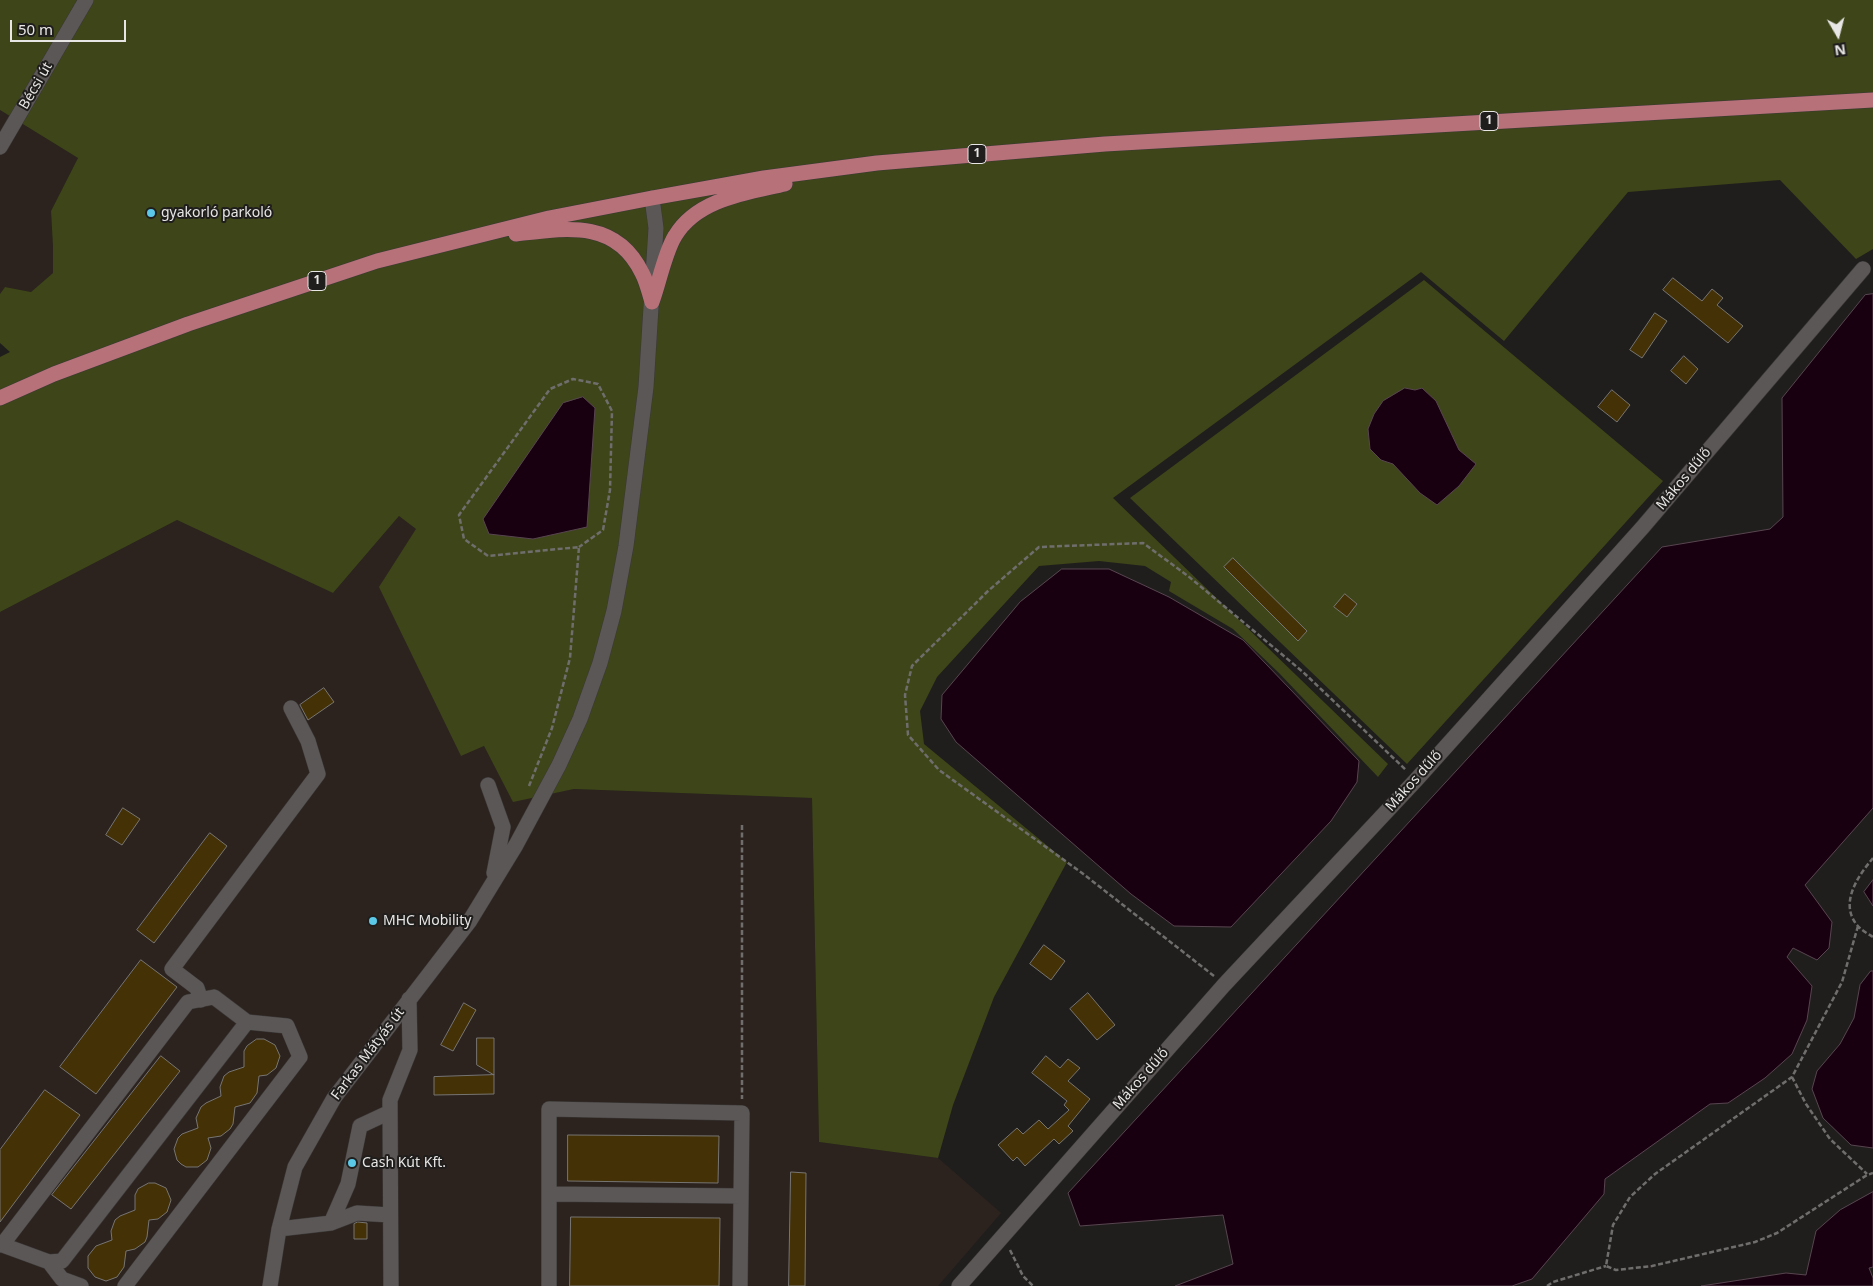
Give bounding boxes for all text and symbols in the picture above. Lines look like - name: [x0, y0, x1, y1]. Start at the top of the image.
- scale bar: [12, 10, 129, 42]
- north arrow: [1813, 10, 1863, 60]
- text: 50 m: [18, 19, 53, 39]
- text: N: [1833, 40, 1847, 61]
- street label: Bécsi út: [16, 60, 56, 112]
- road number: 1: [1480, 112, 1498, 130]
- road number: 1: [968, 144, 986, 164]
- place label: gyakorló parkoló: [161, 205, 272, 221]
- marker: gyakorló parkoló: [145, 207, 157, 219]
- road number: 1: [308, 272, 326, 290]
- street label: Mákos dűlő: [1653, 444, 1715, 514]
- street label: Mákos dűlő: [1382, 747, 1446, 815]
- place label: MHC Mobility: [383, 913, 471, 929]
- marker: MHC Mobility: [367, 915, 379, 927]
- street label: Farkas Mátyás út: [328, 1005, 408, 1103]
- street label: Mákos dűlő: [1110, 1045, 1172, 1113]
- place label: Cash Kút Kft.: [362, 1155, 446, 1171]
- marker: Cash Kút Kft.: [346, 1157, 358, 1169]

